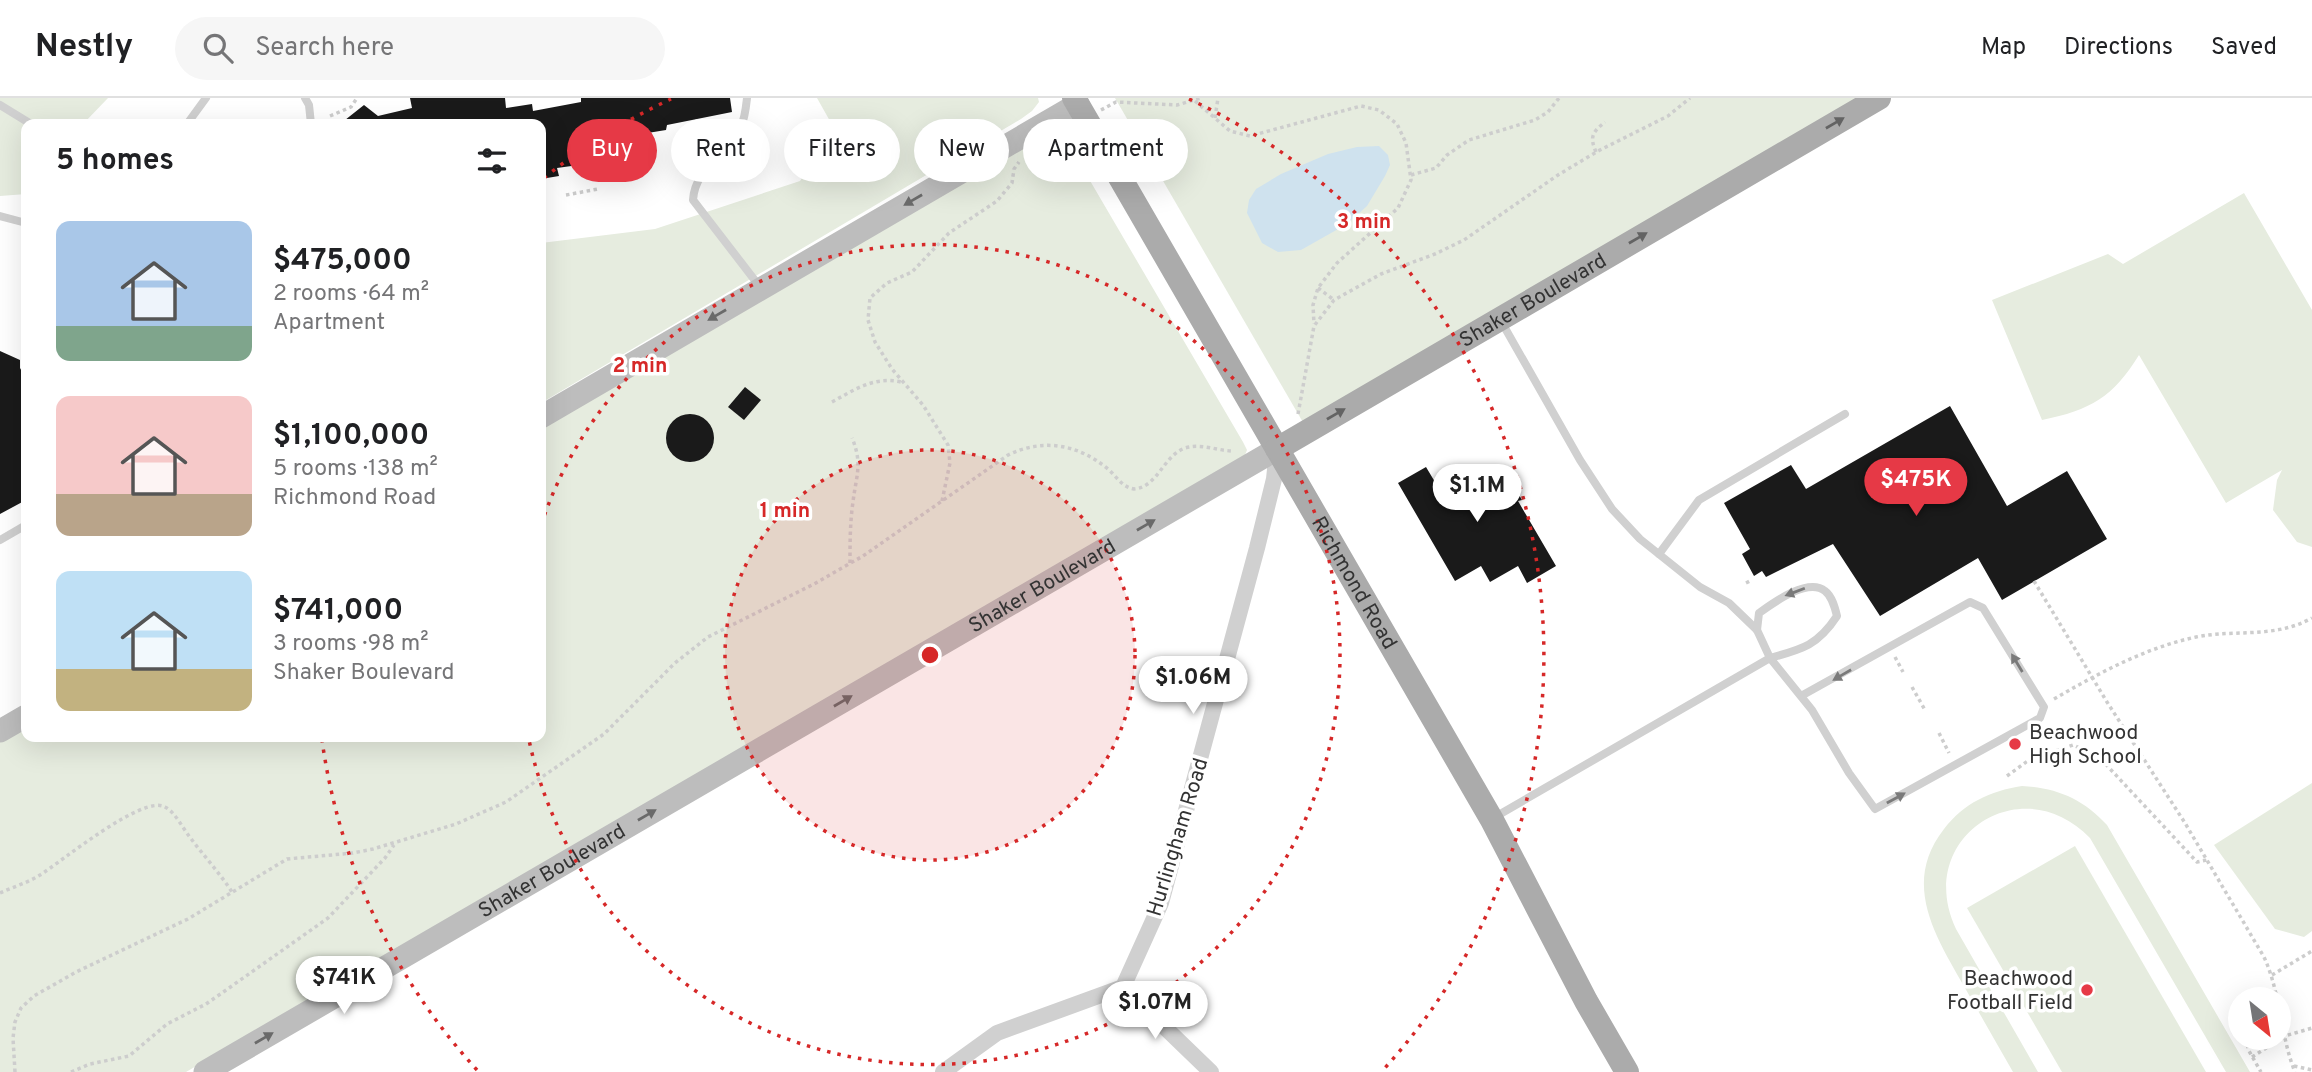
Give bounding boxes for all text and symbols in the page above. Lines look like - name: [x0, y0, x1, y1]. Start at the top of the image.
- search box: [175, 17, 665, 80]
- text: Nestly: [35, 27, 133, 69]
- icon: search: [199, 29, 237, 67]
- text: Search here: [255, 32, 394, 65]
- text: Map: [1981, 33, 2026, 63]
- text: Directions: [2064, 33, 2173, 63]
- text: Saved: [2211, 33, 2277, 63]
- one-way arrow: [1825, 117, 1844, 130]
- chip: Buy: [567, 119, 657, 182]
- chip: Rent: [671, 119, 770, 182]
- chip: Filters: [784, 119, 900, 182]
- chip: New: [914, 119, 1009, 182]
- chip: Apartment: [1023, 119, 1188, 182]
- icon: filters: [473, 142, 511, 180]
- text: 5 homes: [56, 143, 174, 180]
- one-way arrow: [904, 194, 923, 207]
- text: 3 min: [1337, 209, 1391, 236]
- one-way arrow: [1629, 232, 1648, 244]
- text: $475,000: [273, 243, 412, 280]
- street label: Shaker Boulevard: [1455, 248, 1612, 355]
- icon: home: [112, 249, 196, 333]
- text: 2 rooms · 64 m²: [273, 280, 429, 309]
- text: Apartment: [273, 309, 385, 338]
- one-way arrow: [707, 309, 726, 321]
- text: 2 min: [613, 353, 667, 380]
- one-way arrow: [1326, 409, 1346, 421]
- text: $1,100,000: [273, 418, 429, 455]
- icon: home: [112, 424, 196, 508]
- text: 5 rooms · 138 m²: [273, 455, 438, 484]
- pin: $475K: [1867, 458, 1965, 518]
- pin: $1.1M: [1428, 464, 1526, 524]
- text: $475K: [1880, 466, 1952, 495]
- text: $1.1M: [1449, 472, 1505, 501]
- text: Richmond Road: [273, 484, 436, 513]
- text: 1 min: [760, 498, 810, 525]
- street label: Richmond Road: [1304, 512, 1402, 655]
- one-way arrow: [1136, 519, 1155, 531]
- street label: Shaker Boulevard: [964, 534, 1121, 640]
- one-way arrow: [1785, 587, 1806, 598]
- text: $741,000: [273, 593, 403, 630]
- icon: home: [112, 599, 196, 683]
- text: 3 rooms · 98 m²: [273, 630, 429, 659]
- centre of rings: [918, 643, 942, 667]
- one-way arrow: [2011, 654, 2023, 673]
- pin: $1.06M: [1136, 656, 1250, 716]
- text: Shaker Boulevard: [273, 659, 454, 688]
- text: $1.06M: [1155, 664, 1231, 693]
- one-way arrow: [1832, 669, 1851, 681]
- one-way arrow: [834, 694, 853, 707]
- place label: Beachwood High School: [2029, 720, 2142, 771]
- marker: Beachwood High School: [2007, 736, 2023, 752]
- street label: Hurlingham Road: [1142, 755, 1215, 920]
- one-way arrow: [1886, 792, 1906, 804]
- one-way arrow: [637, 809, 656, 821]
- street label: Shaker Boulevard: [474, 818, 631, 925]
- pin: $741K: [295, 956, 393, 1016]
- text: $741K: [312, 964, 376, 993]
- place label: Beachwood Football Field: [1947, 966, 2073, 1017]
- pin: $1.07M: [1098, 982, 1212, 1041]
- marker: Beachwood Football Field: [2079, 982, 2095, 998]
- north arrow: [2228, 987, 2291, 1050]
- map controls: [2228, 987, 2291, 1050]
- text: $1.07M: [1118, 989, 1192, 1018]
- one-way arrow: [255, 1031, 274, 1044]

